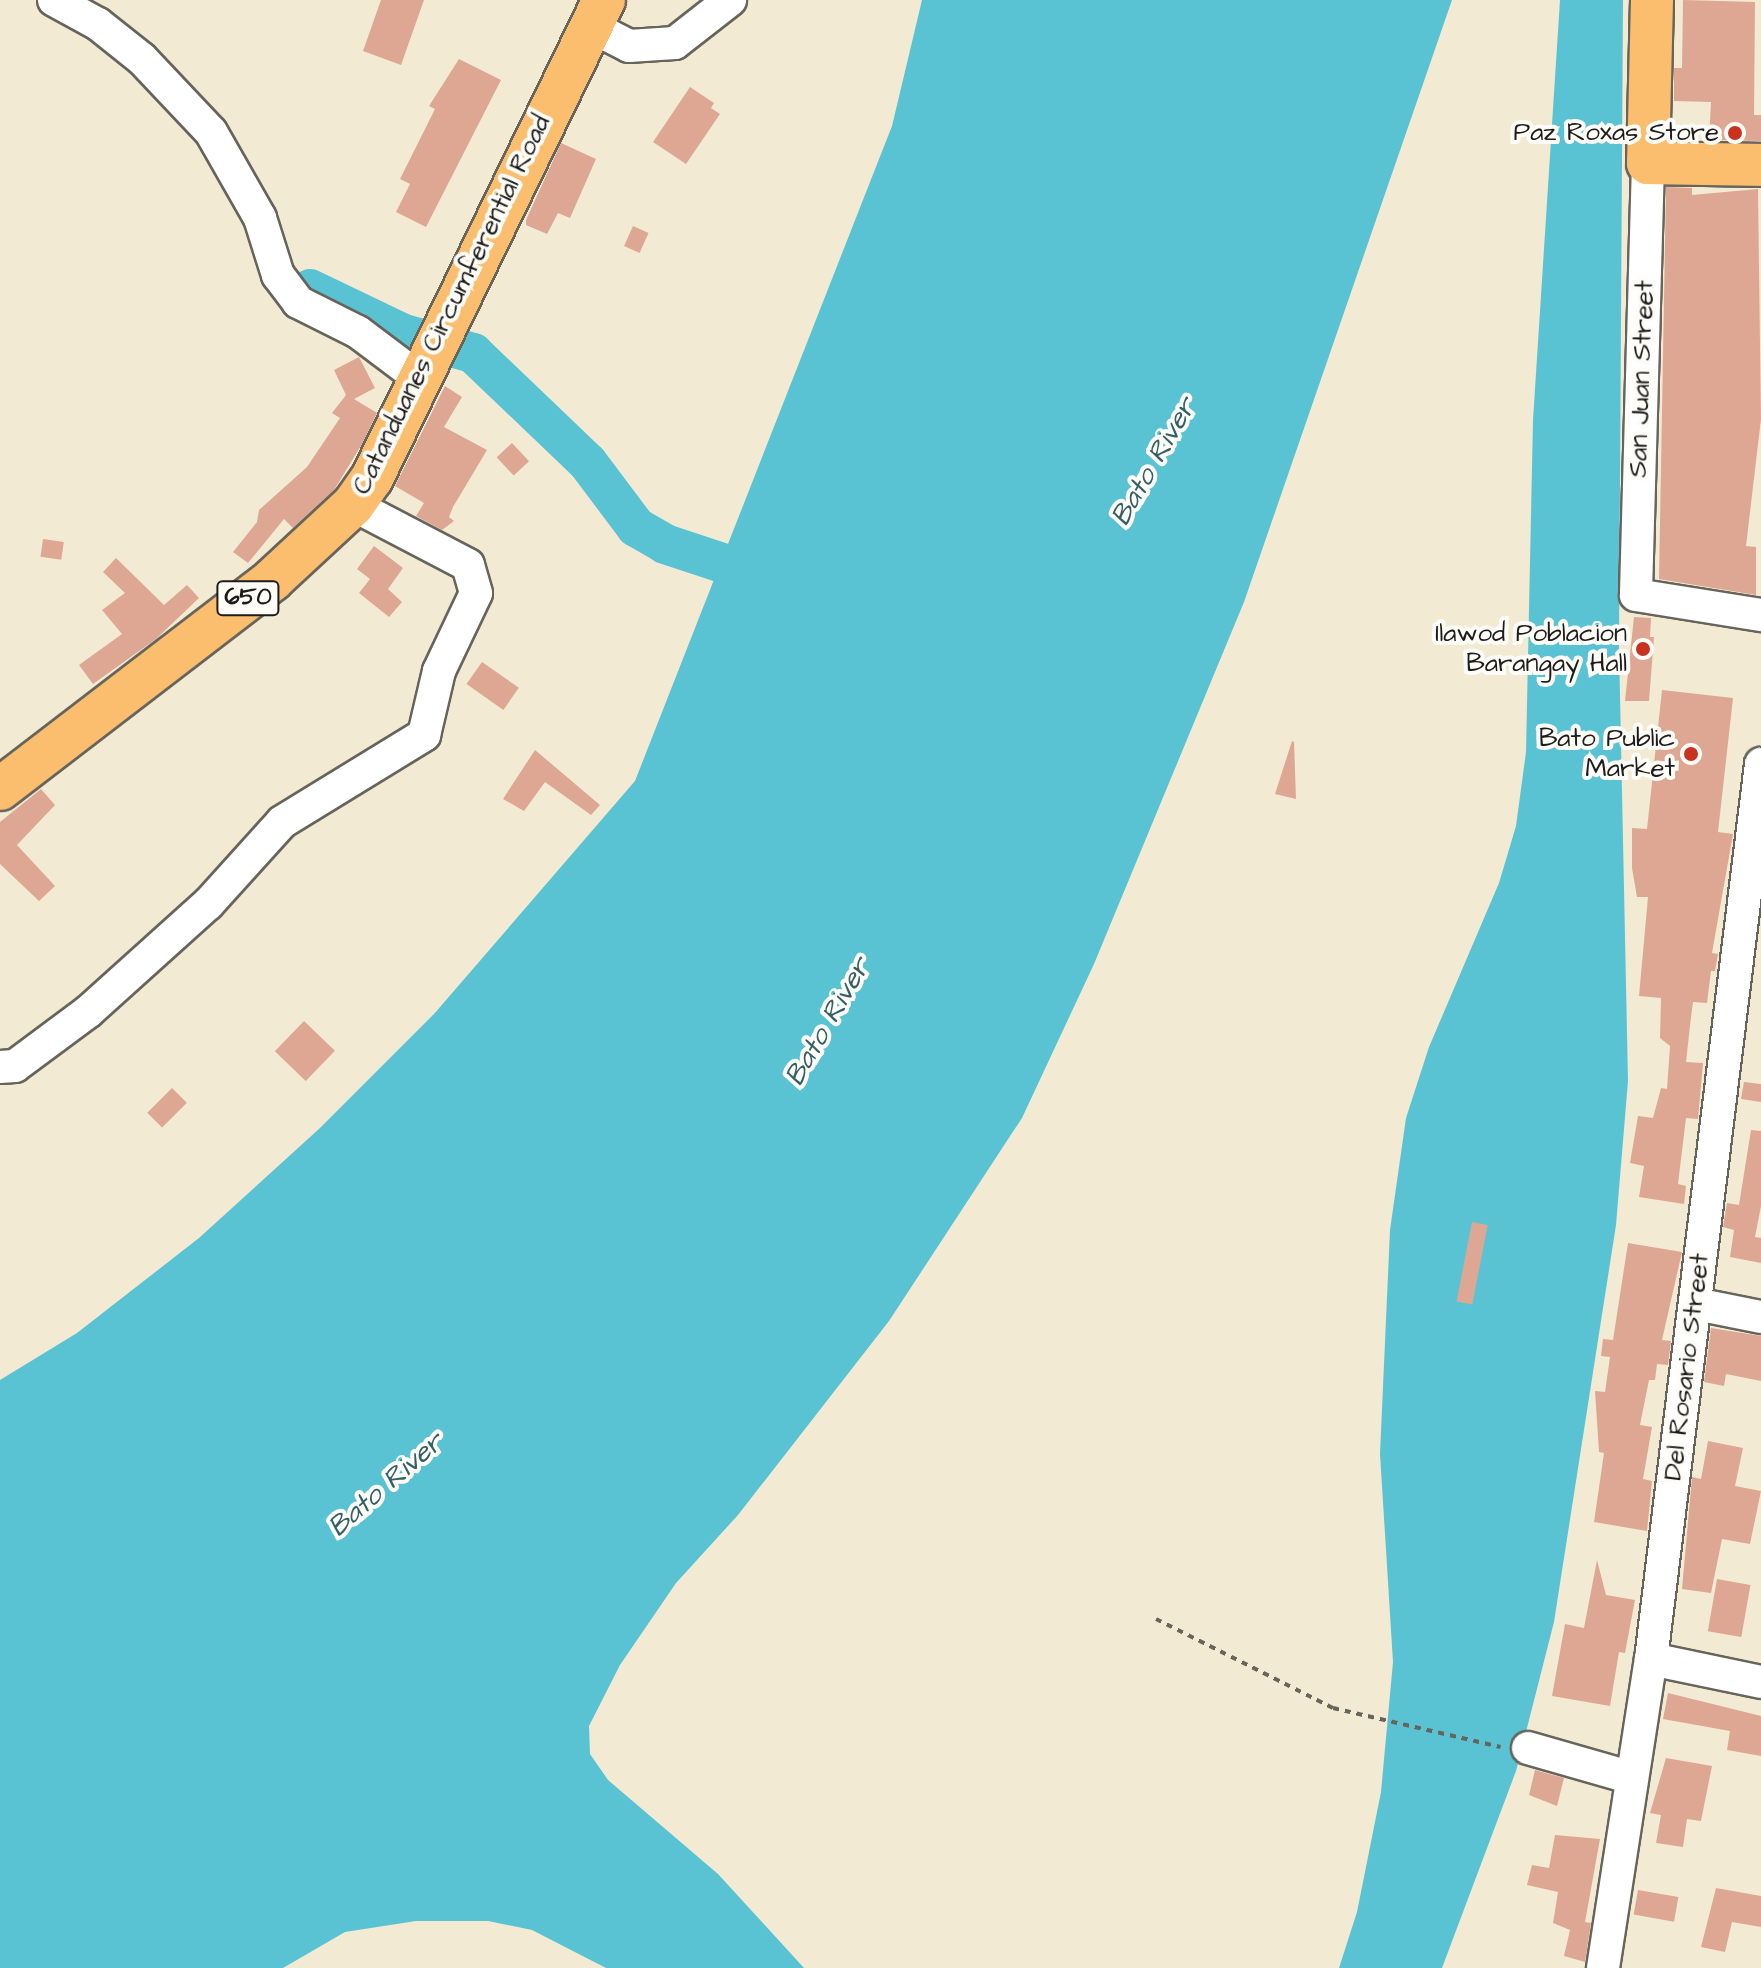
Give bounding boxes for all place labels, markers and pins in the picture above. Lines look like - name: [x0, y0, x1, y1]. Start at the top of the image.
- place label: Paz Roxas Store: [1514, 117, 1719, 149]
- marker: Paz Roxas Store: [1726, 124, 1744, 142]
- place label: Ilawod Poblacion Barangay Hall: [1435, 618, 1627, 680]
- marker: Ilawod Poblacion Barangay Hall: [1634, 640, 1652, 658]
- place label: Bato Public Market: [1539, 723, 1675, 784]
- marker: Bato Public Market: [1682, 745, 1700, 763]

